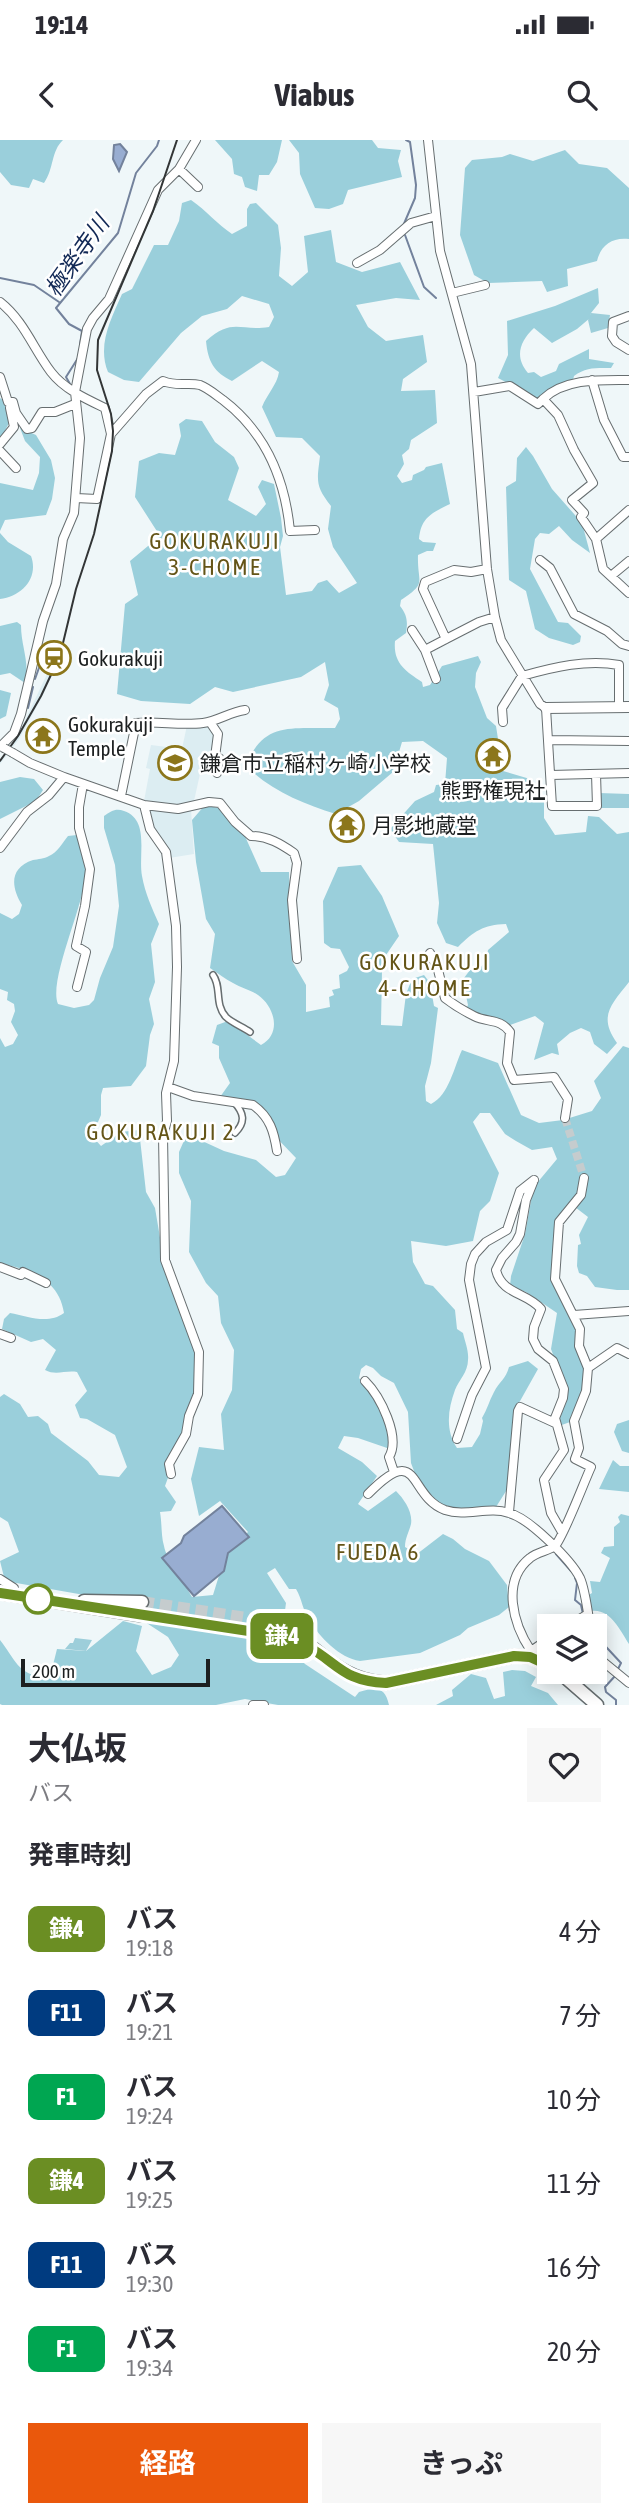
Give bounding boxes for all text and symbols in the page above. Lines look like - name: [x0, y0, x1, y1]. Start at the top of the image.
- text: 19:14: [35, 10, 89, 40]
- icon: back: [28, 76, 66, 114]
- text: Viabus: [275, 76, 354, 113]
- icon: search: [563, 76, 601, 114]
- water label: 極楽寺川: [40, 208, 116, 301]
- district label: GOKURAKUJI 3-CHOME: [149, 528, 281, 580]
- station icon: Gokurakuji: [35, 639, 73, 677]
- place label: Gokurakuji: [78, 646, 163, 670]
- place label: Gokurakuji Temple: [68, 712, 153, 760]
- temple icon: Gokurakuji Temple: [24, 717, 62, 755]
- temple icon: 熊野権現社: [474, 737, 512, 775]
- school or university icon: 鎌倉市立稲村ヶ崎小学校: [156, 744, 194, 782]
- place label: 鎌倉市立稲村ヶ崎小学校: [200, 751, 431, 775]
- place label: 熊野権現社: [441, 778, 546, 802]
- temple icon: 月影地蔵堂: [328, 806, 366, 844]
- place label: 月影地蔵堂: [372, 813, 477, 837]
- district label: GOKURAKUJI 4-CHOME: [359, 949, 491, 1001]
- district label: GOKURAKUJI 2: [86, 1119, 236, 1145]
- district label: FUEDA 6: [336, 1539, 420, 1565]
- unlabelled marker: [23, 1584, 53, 1614]
- line badge: 鎌4: [250, 1613, 314, 1659]
- map controls: [537, 1614, 607, 1684]
- button: layers: [537, 1614, 607, 1684]
- text: 鎌4: [264, 1622, 300, 1649]
- scale bar: [21, 1656, 210, 1688]
- text: 200 m: [32, 1660, 75, 1682]
- button: heart: [527, 1728, 601, 1802]
- text: 大仏坂: [28, 1729, 127, 1767]
- text: バス: [28, 1780, 74, 1806]
- text: 発車時刻: [28, 1840, 132, 1870]
- text: バス: [126, 1904, 178, 1934]
- text: 鎌4: [49, 1915, 84, 1942]
- text: 4 分: [559, 1917, 601, 1947]
- text: 19:18: [126, 1935, 173, 1961]
- text: バス: [126, 1988, 178, 2018]
- text: F11: [50, 1999, 83, 2026]
- text: 7 分: [559, 2001, 601, 2031]
- text: 19:21: [126, 2019, 173, 2045]
- text: バス: [126, 2072, 178, 2102]
- text: F1: [56, 2083, 77, 2110]
- text: 10 分: [547, 2085, 601, 2115]
- text: 19:24: [126, 2103, 173, 2129]
- text: バス: [126, 2156, 178, 2186]
- text: 鎌4: [49, 2167, 84, 2194]
- text: 11 分: [547, 2169, 601, 2199]
- text: 19:25: [126, 2187, 173, 2213]
- text: バス: [126, 2240, 178, 2270]
- text: F11: [50, 2251, 83, 2278]
- text: 16 分: [547, 2253, 601, 2283]
- text: 19:30: [126, 2271, 173, 2297]
- text: バス: [126, 2324, 178, 2354]
- text: F1: [56, 2335, 77, 2362]
- text: 20 分: [547, 2337, 601, 2367]
- text: 19:34: [126, 2355, 173, 2381]
- button: 経路: [28, 2423, 308, 2503]
- button: きっぷ: [322, 2423, 601, 2503]

